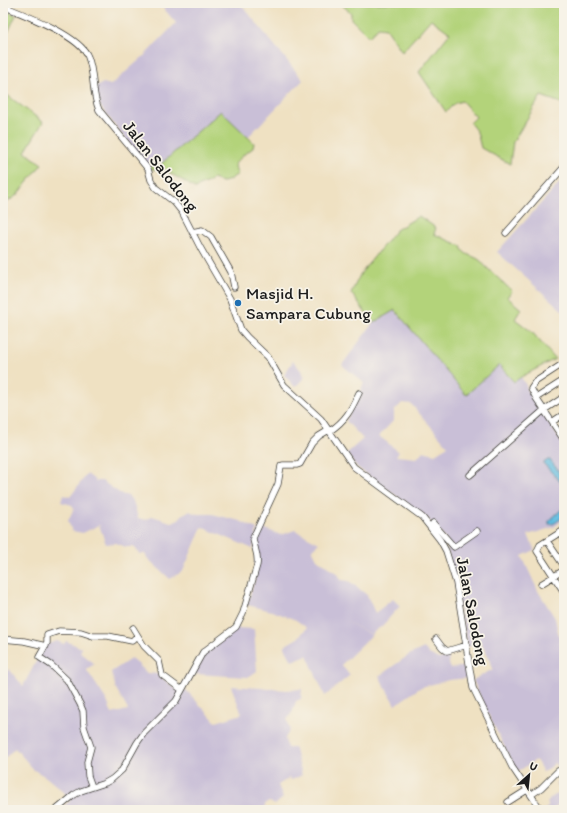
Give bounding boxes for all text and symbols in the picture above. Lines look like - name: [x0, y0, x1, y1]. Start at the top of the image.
- street label: Jalan Salodong: [119, 116, 203, 216]
- place label: Masjid H. Sampara Cubung: [246, 283, 371, 323]
- marker: Masjid H. Sampara Cubung: [233, 298, 243, 308]
- street label: Jalan Salodong: [453, 555, 493, 667]
- north arrow: [509, 755, 549, 795]
- text: U: [527, 759, 540, 774]

